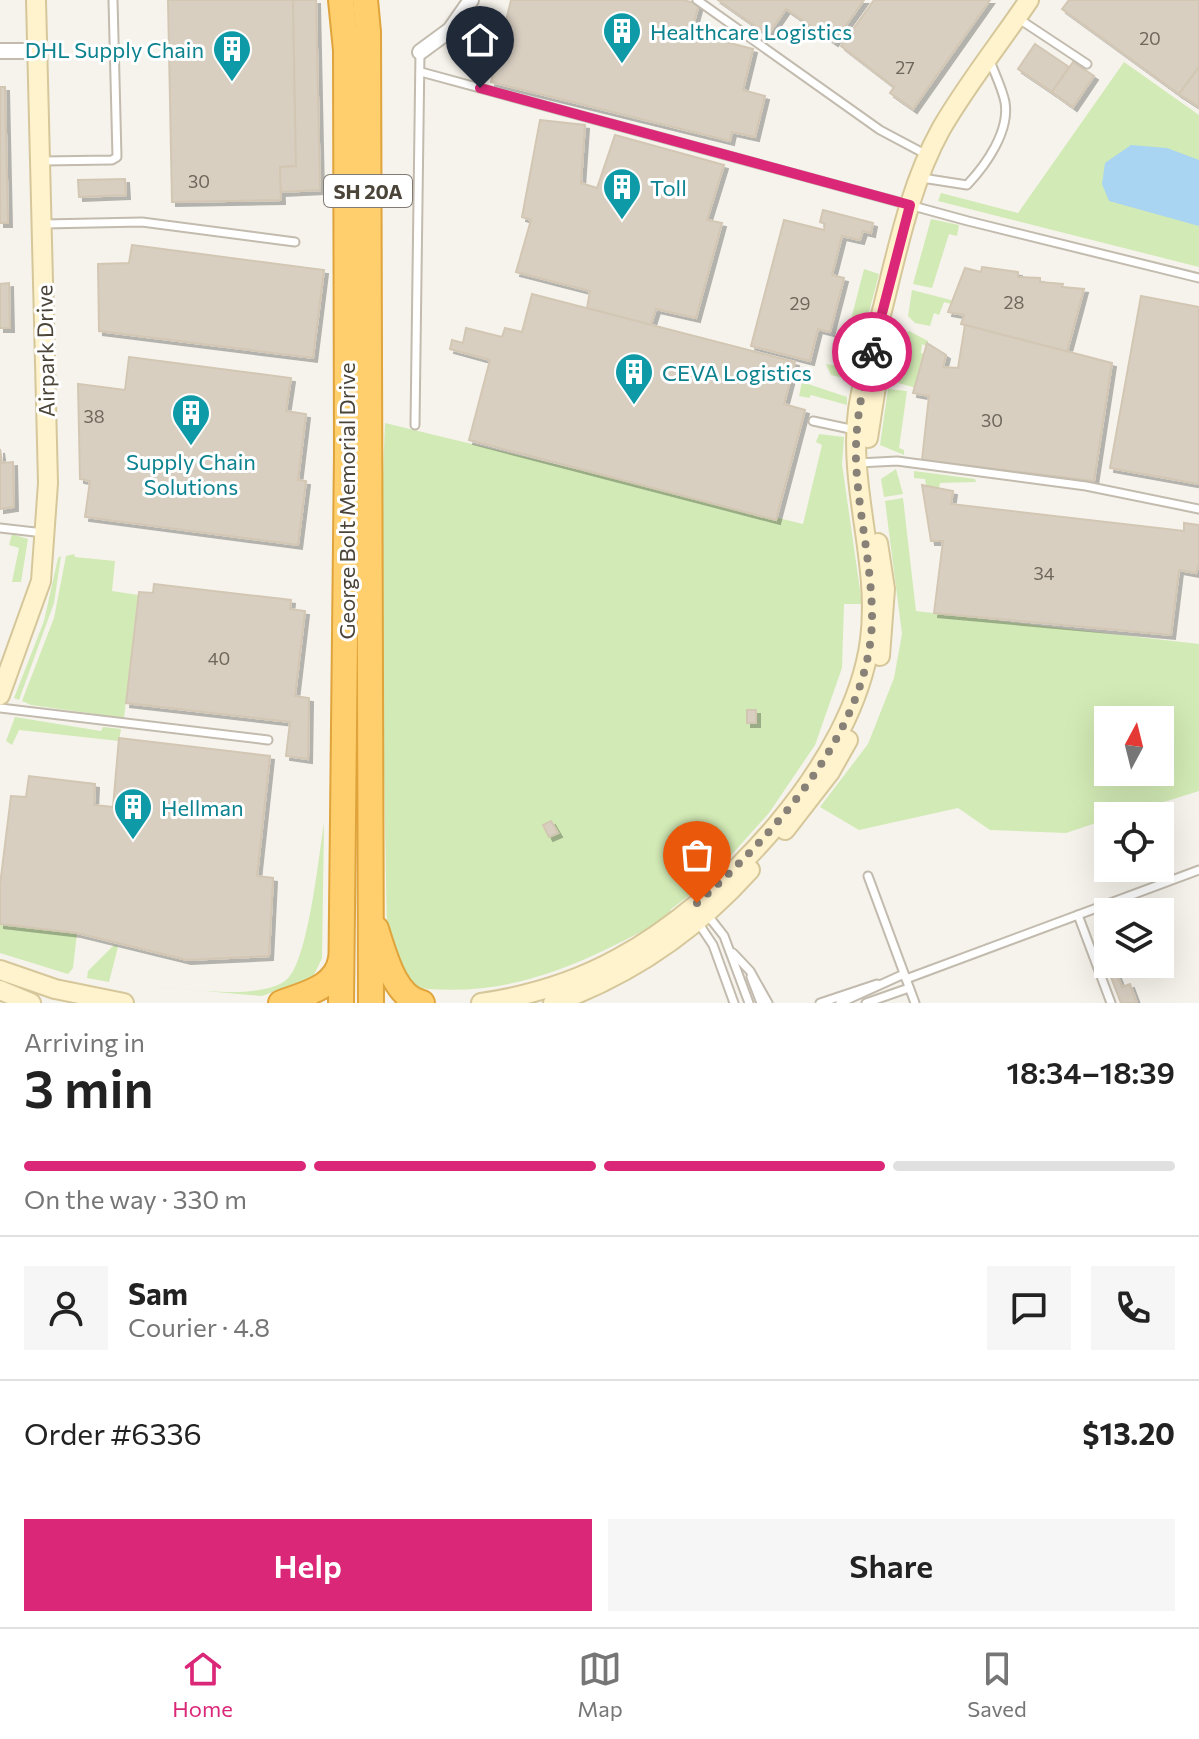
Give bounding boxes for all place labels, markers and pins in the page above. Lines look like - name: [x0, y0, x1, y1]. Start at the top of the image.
- pin: [446, 6, 514, 88]
- building icon: Healthcare Logistics: [601, 10, 643, 65]
- place label: Healthcare Logistics: [650, 18, 852, 45]
- building icon: DHL Supply Chain: [211, 28, 253, 83]
- place label: DHL Supply Chain: [25, 36, 204, 63]
- building icon: Toll: [601, 166, 643, 221]
- place label: Toll: [650, 174, 687, 201]
- building icon: CEVA Logistics: [613, 351, 655, 406]
- place label: CEVA Logistics: [662, 359, 812, 386]
- building icon: Supply Chain Solutions: [170, 392, 212, 447]
- place label: Supply Chain Solutions: [126, 448, 256, 500]
- building icon: Hellman: [112, 786, 154, 841]
- place label: Hellman: [161, 794, 244, 821]
- pin: [663, 821, 731, 903]

